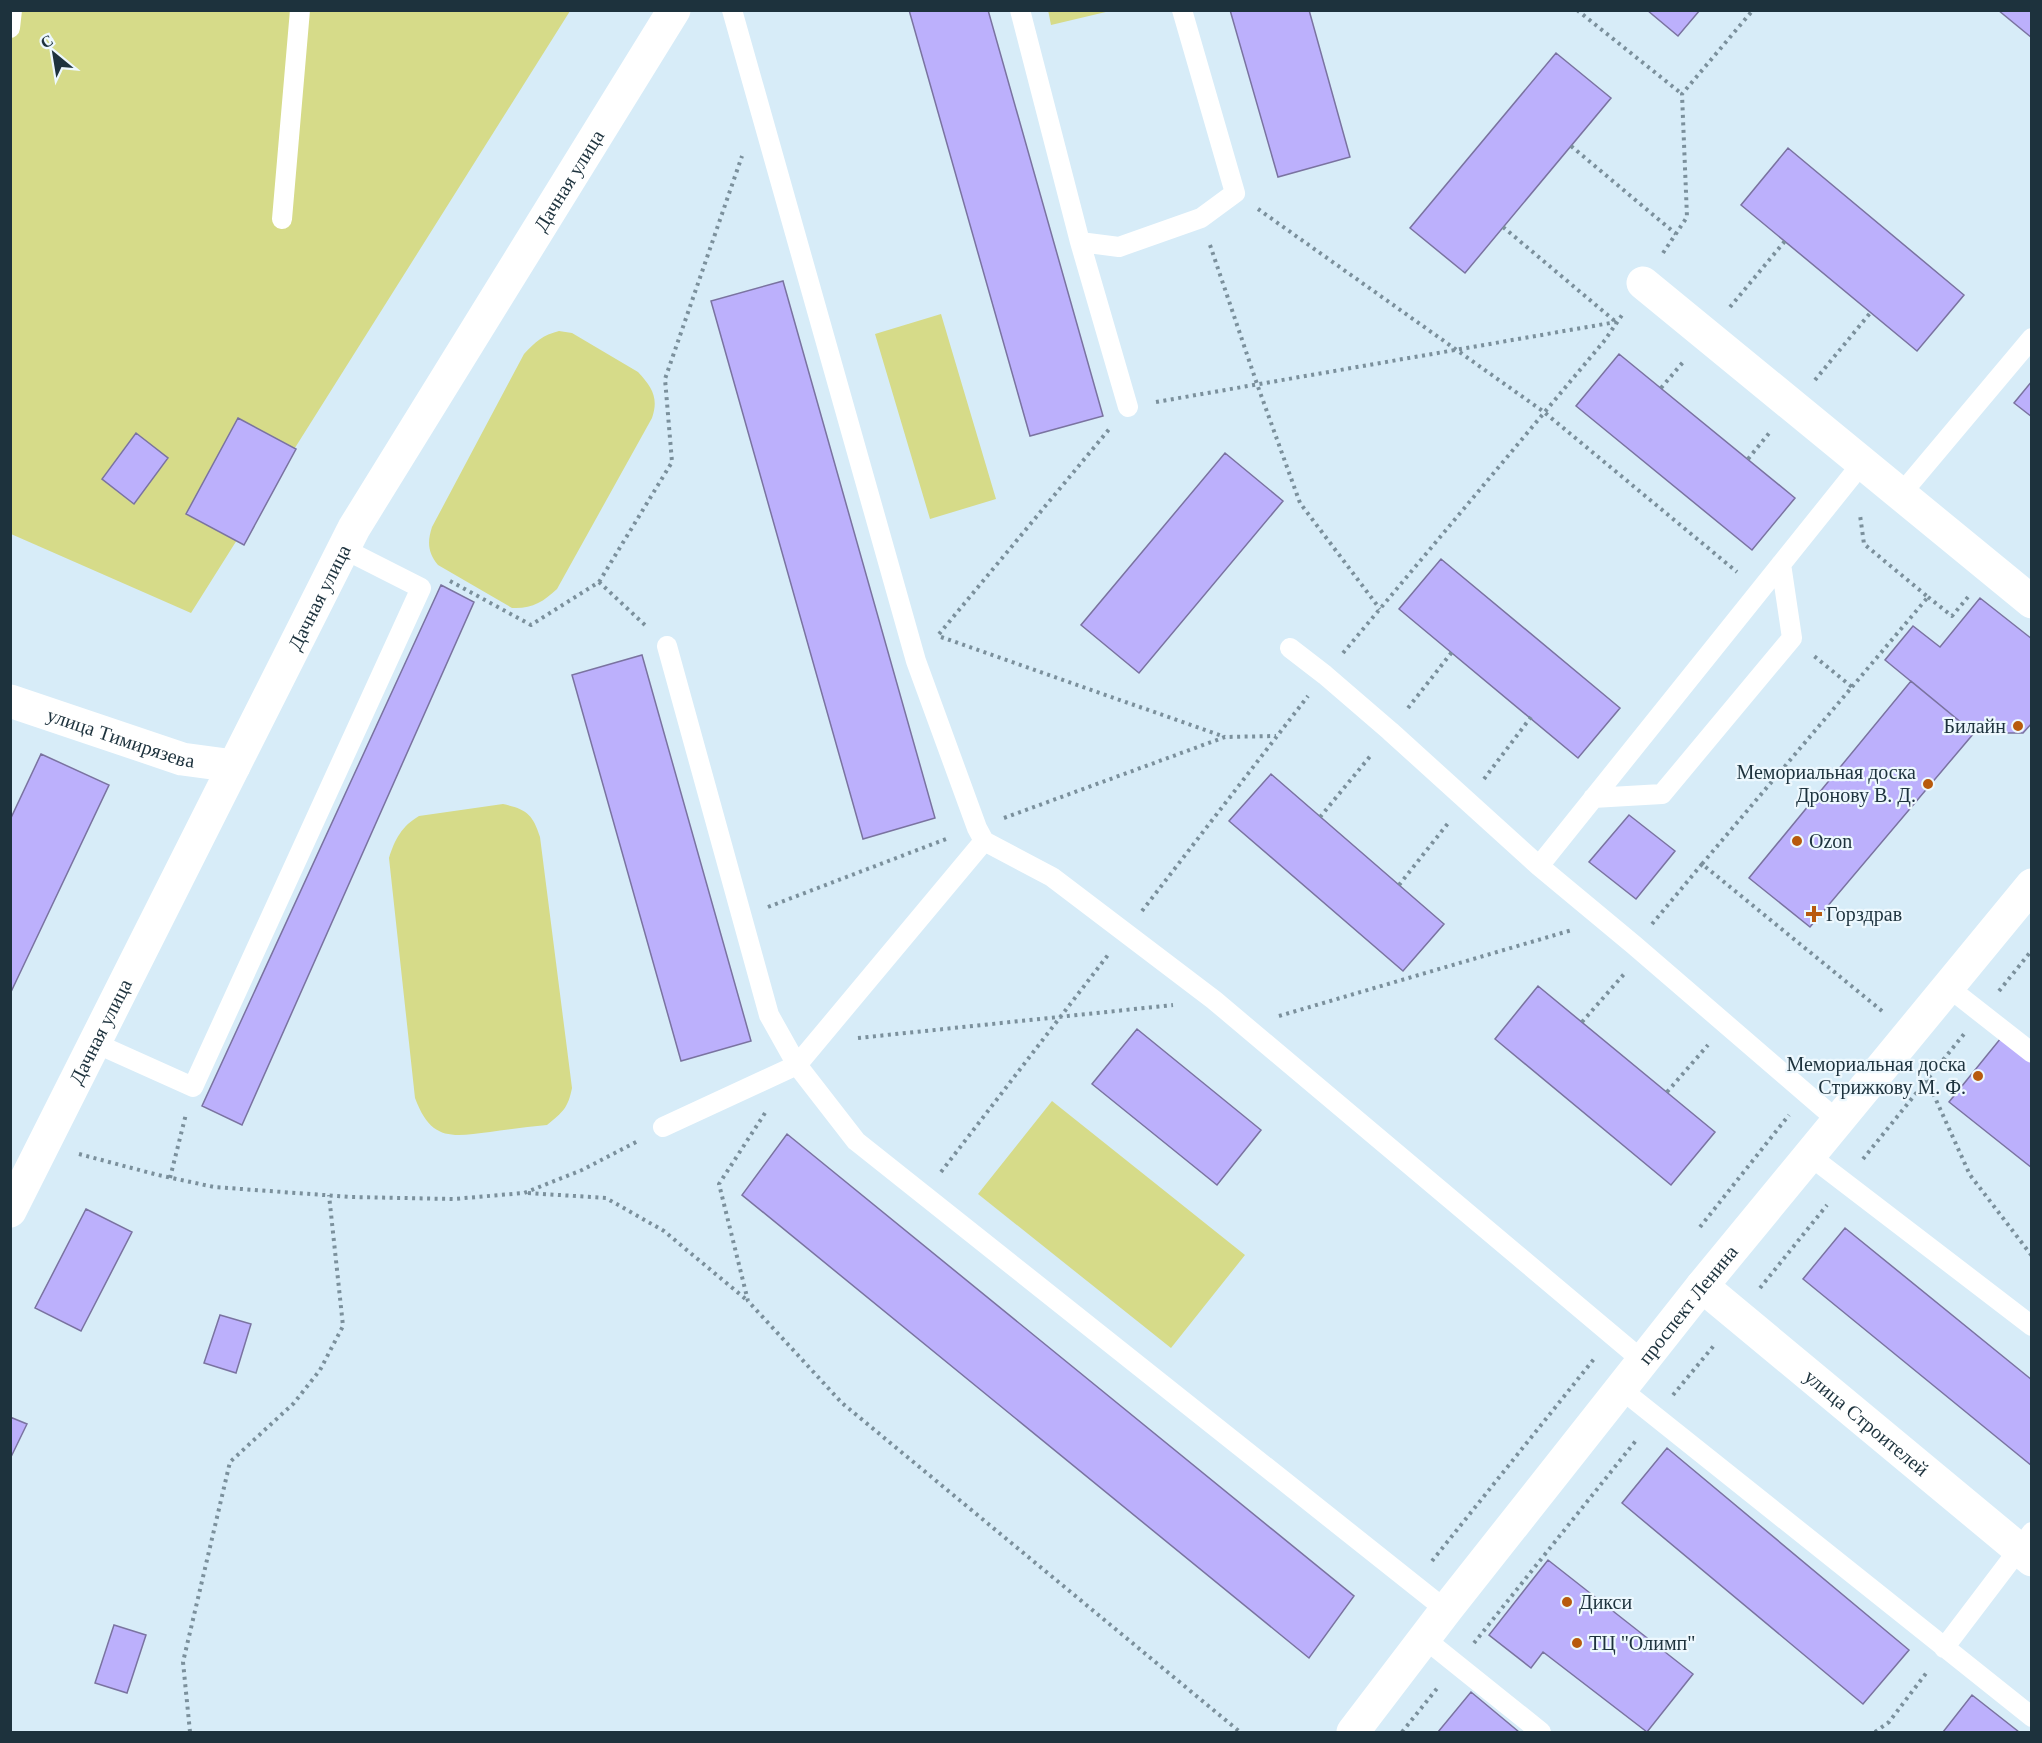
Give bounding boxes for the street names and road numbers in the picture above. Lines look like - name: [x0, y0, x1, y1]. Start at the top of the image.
- street label: Дачная улица: [529, 126, 608, 236]
- street label: Дачная улица: [283, 541, 355, 654]
- street label: улица Тимирязева: [44, 703, 196, 772]
- street label: Дачная улица: [65, 975, 136, 1088]
- street label: проспект Ленина: [1634, 1240, 1742, 1368]
- street label: улица Строителей: [1800, 1365, 1933, 1481]

